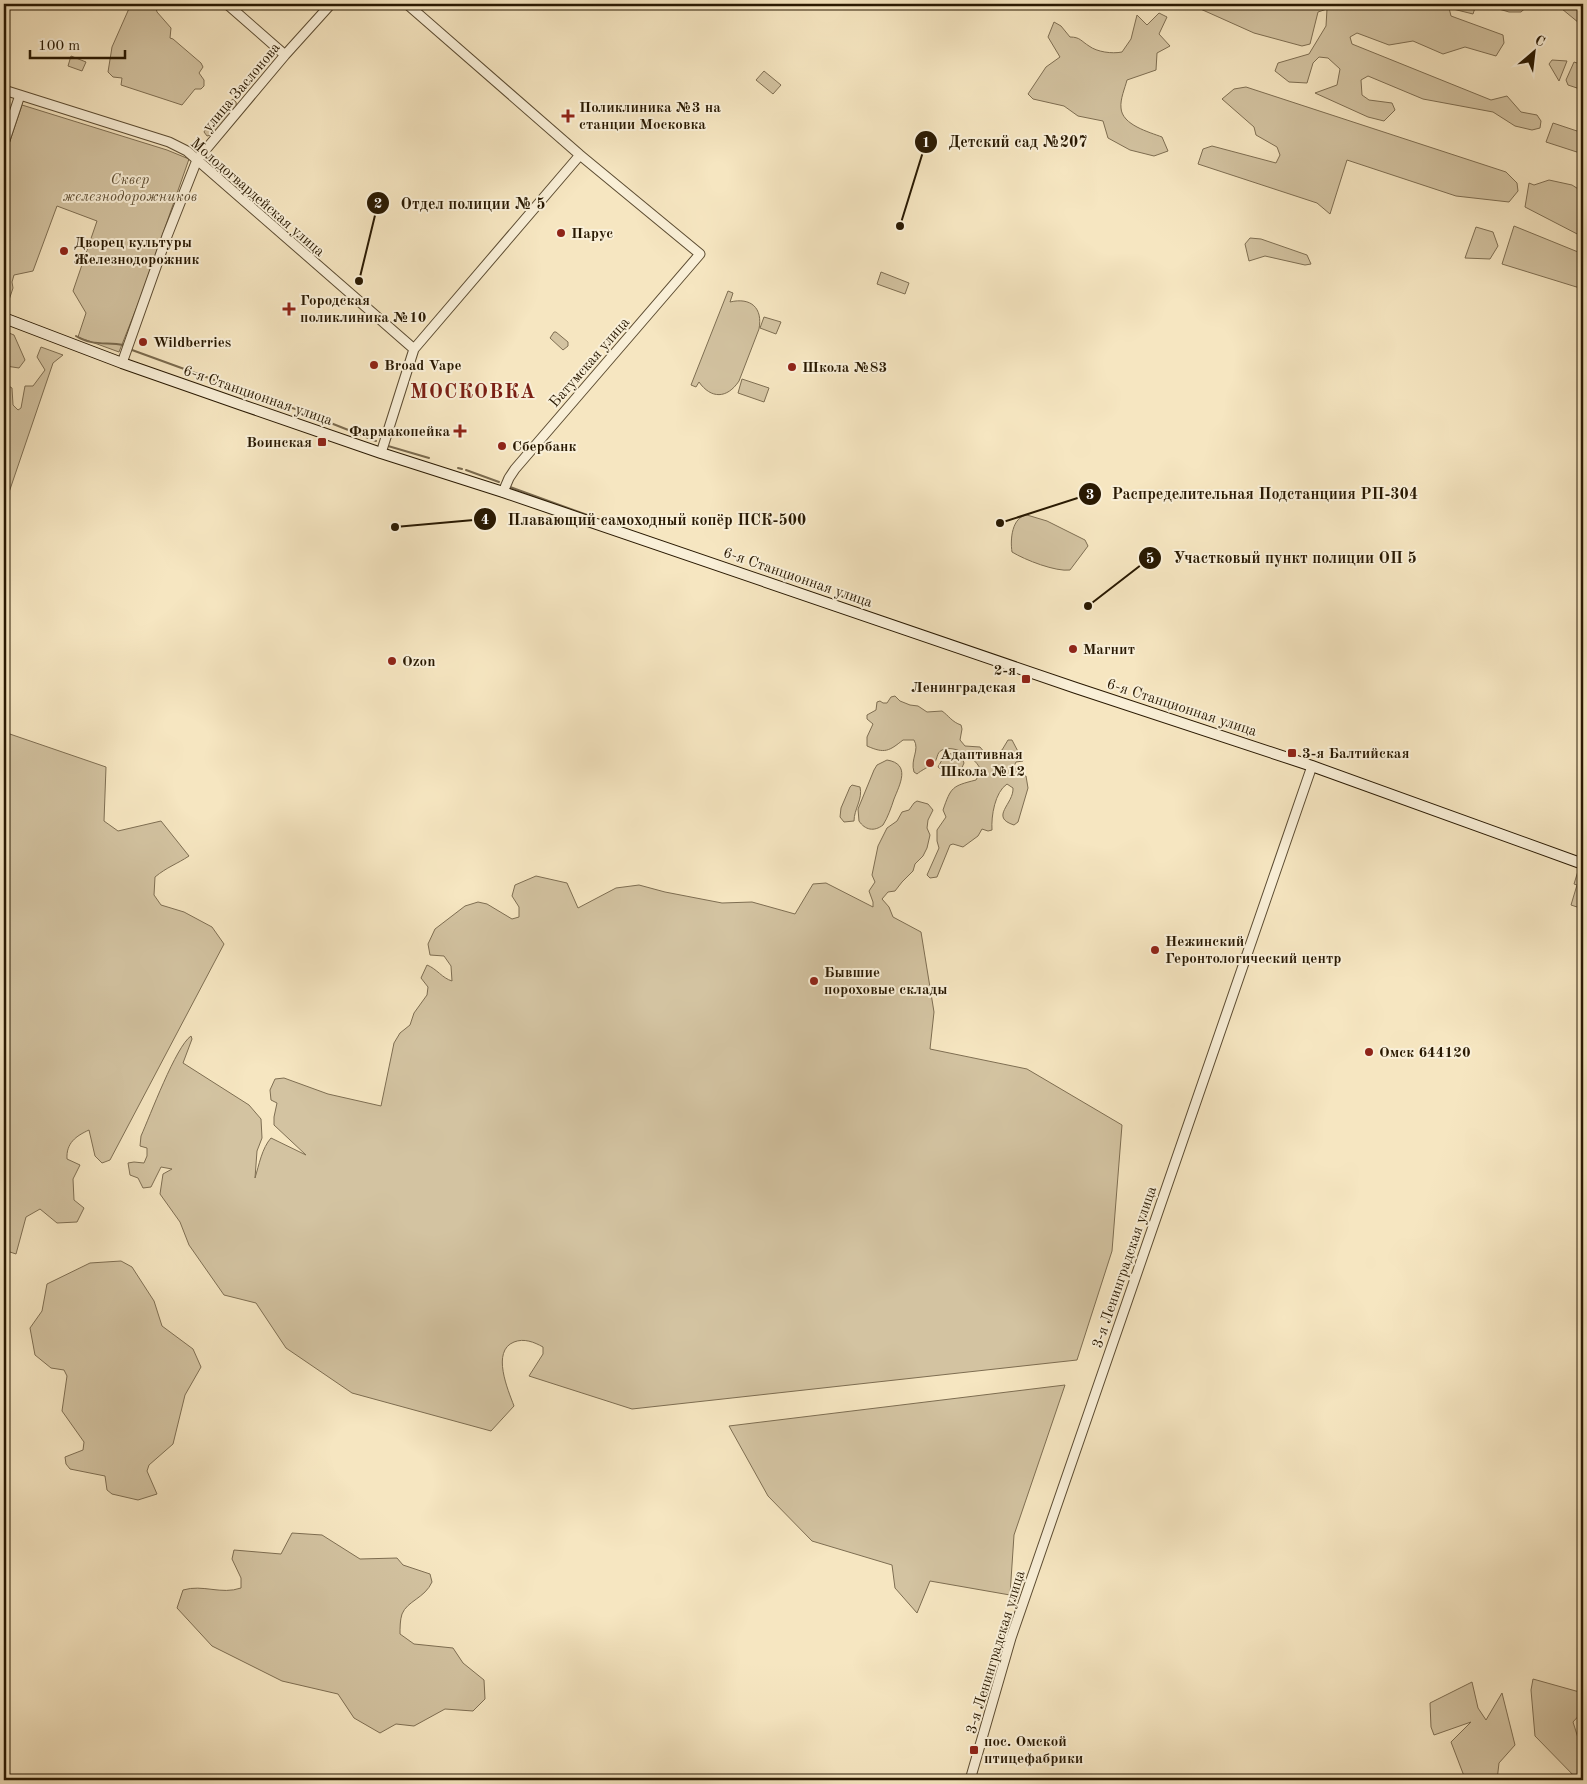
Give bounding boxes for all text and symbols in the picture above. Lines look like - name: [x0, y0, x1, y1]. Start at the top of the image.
- scale bar: [30, 28, 125, 60]
- north arrow: [1510, 28, 1560, 78]
- text: С: [1532, 33, 1547, 50]
- text: 100 m: [38, 39, 80, 54]
- street label: улица Заслонова: [201, 40, 284, 135]
- place label: Поликлиника №3 на станции Московка: [579, 101, 721, 133]
- marker: Поликлиника №3 на станции Московка: [561, 109, 575, 123]
- callout: Детский сад №207: [913, 126, 1098, 157]
- text: Детский сад №207: [948, 135, 1088, 151]
- street label: Молодогвардейская улица: [187, 136, 327, 261]
- text: 1: [922, 136, 930, 151]
- park label: Сквер железнодорожников: [63, 173, 197, 205]
- callout: Отдел полиции № 5: [365, 187, 555, 218]
- text: 2: [374, 197, 382, 212]
- text: Отдел полиции № 5: [401, 197, 546, 213]
- marker: Парус: [555, 227, 567, 239]
- place label: Парус: [571, 227, 613, 242]
- place label: Дворец культуры Железнодорожник: [74, 236, 200, 268]
- marker: Дворец культуры Железнодорожник: [58, 245, 70, 257]
- place label: Городская поликлиника №10: [300, 294, 427, 326]
- marker: Городская поликлиника №10: [282, 302, 296, 316]
- street label: Батумская улица: [547, 315, 633, 411]
- marker: Wildberries: [137, 336, 149, 348]
- place label: Wildberries: [153, 336, 231, 351]
- marker: Broad Vape: [368, 359, 380, 371]
- place label: Broad Vape: [384, 359, 462, 374]
- marker: Школа №83: [786, 361, 798, 373]
- place label: Школа №83: [802, 361, 887, 376]
- street label: 6-я Станционная улица: [181, 364, 335, 429]
- district label: МОСКОВКА: [410, 383, 536, 403]
- place label: Фармакопейка: [349, 425, 450, 440]
- marker: Фармакопейка: [454, 425, 466, 437]
- place label: Воинская: [246, 436, 312, 451]
- marker: Воинская: [316, 436, 328, 448]
- marker: Сбербанк: [496, 440, 508, 452]
- place label: Сбербанк: [512, 440, 576, 455]
- callout: Распределительная Подстанциия РП-304: [1077, 478, 1429, 509]
- text: Распределительная Подстанциия РП-304: [1112, 487, 1418, 503]
- text: 3: [1086, 488, 1094, 503]
- callout: Плавающий самоходный копёр ПСК-500: [473, 504, 817, 535]
- text: 4: [481, 513, 489, 528]
- text: Плавающий самоходный копёр ПСК-500: [508, 513, 806, 529]
- callout: Участковый пункт полиции ОП 5: [1138, 542, 1426, 573]
- street label: 6-я Станционная улица: [721, 546, 875, 611]
- text: Участковый пункт полиции ОП 5: [1173, 551, 1417, 567]
- text: 5: [1146, 552, 1154, 567]
- marker: Магнит: [1067, 643, 1079, 655]
- place label: Магнит: [1083, 643, 1135, 658]
- marker: Ozon: [386, 655, 398, 667]
- place label: Ozon: [402, 655, 435, 670]
- place label: 2-я Ленинградская: [911, 664, 1016, 696]
- marker: 2-я Ленинградская: [1020, 673, 1032, 685]
- street label: 6-я Станционная улица: [1105, 677, 1259, 740]
- marker: 3-я Балтийская: [1286, 747, 1298, 759]
- place label: 3-я Балтийская: [1302, 747, 1410, 762]
- place label: Адаптивная Школа №12: [940, 748, 1025, 780]
- marker: Адаптивная Школа №12: [924, 757, 936, 769]
- place label: Нежинский Геронтологический центр: [1165, 935, 1341, 967]
- marker: Нежинский Геронтологический центр: [1149, 944, 1161, 956]
- place label: Бывшие пороховые склады: [824, 966, 948, 998]
- marker: Бывшие пороховые склады: [808, 975, 820, 987]
- marker: Омск 644120: [1363, 1046, 1375, 1058]
- place label: Омск 644120: [1379, 1046, 1471, 1061]
- street label: 3-я Ленинградская улица: [1091, 1184, 1160, 1350]
- street label: 3-я Ленинградская улица: [964, 1568, 1029, 1736]
- place label: пос. Омской птицефабрики: [984, 1735, 1083, 1767]
- marker: пос. Омской птицефабрики: [968, 1744, 980, 1756]

